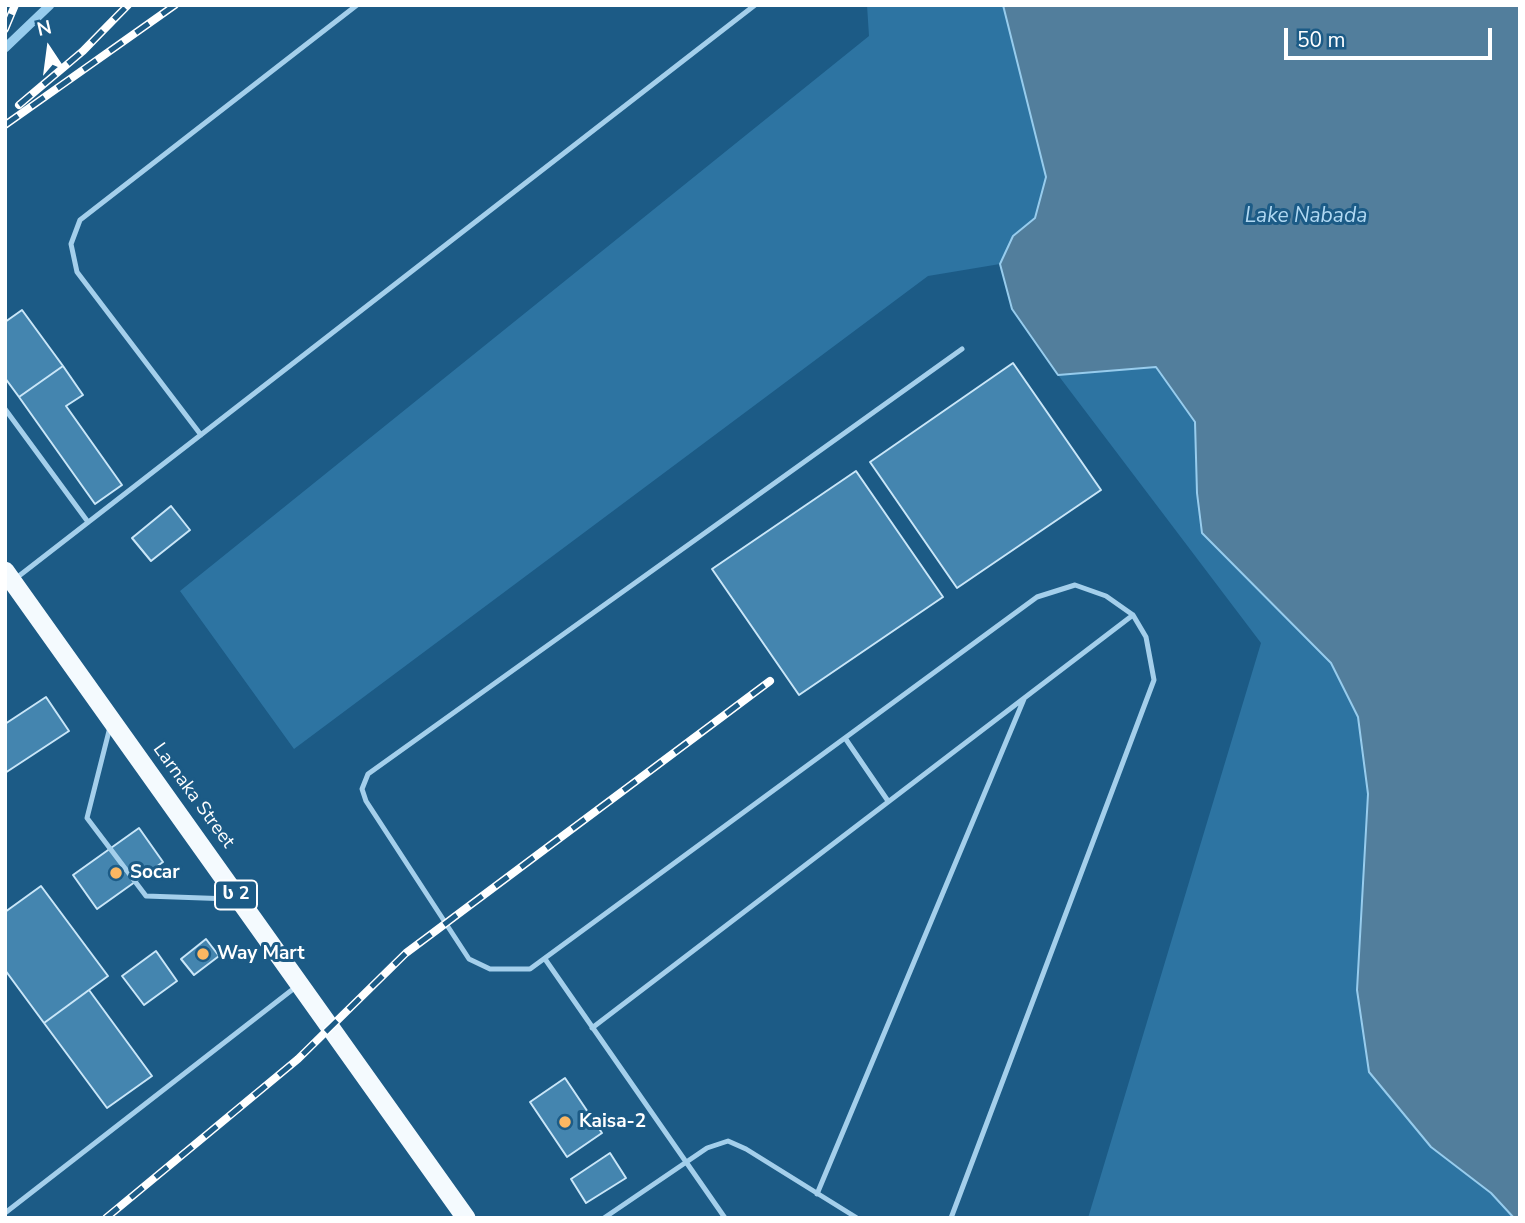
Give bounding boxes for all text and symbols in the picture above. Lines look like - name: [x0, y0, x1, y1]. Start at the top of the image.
- north arrow: [14, 14, 84, 84]
- text: N: [34, 14, 54, 43]
- scale bar: [1287, 14, 1495, 58]
- text: 50 m: [1297, 26, 1346, 54]
- water label: Lake Nabada: [1245, 204, 1367, 230]
- street label: Larnaka Street: [147, 739, 239, 853]
- place label: Socar: [130, 862, 180, 884]
- marker: Socar: [108, 865, 124, 881]
- road number: ს 2: [215, 880, 257, 910]
- place label: Way Mart: [217, 943, 305, 965]
- marker: Way Mart: [195, 946, 211, 962]
- place label: Kaisa-2: [579, 1111, 646, 1133]
- marker: Kaisa-2: [557, 1114, 573, 1130]

